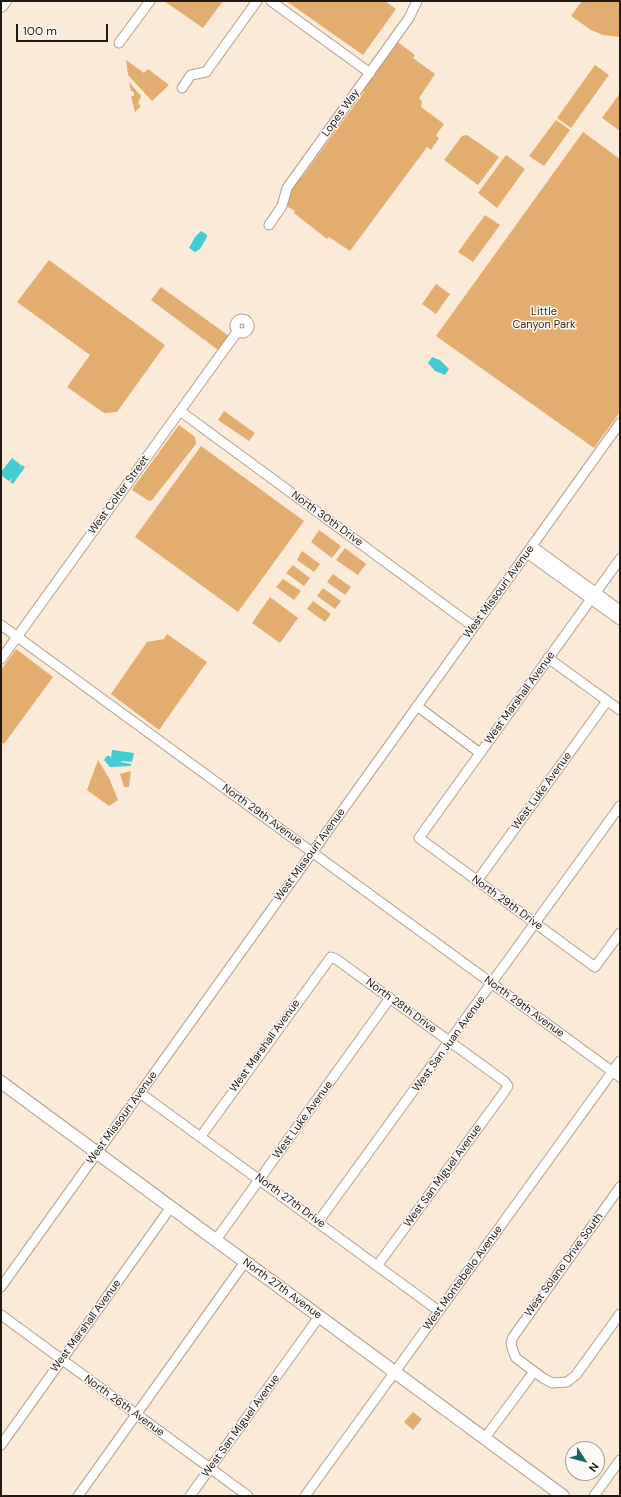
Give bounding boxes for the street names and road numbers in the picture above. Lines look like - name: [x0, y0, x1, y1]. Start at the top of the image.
- street label: Lopes Way: [319, 87, 363, 139]
- street label: West Colter Street: [86, 453, 152, 537]
- street label: North 30th Drive: [289, 489, 365, 549]
- street label: West Missouri Avenue: [461, 543, 537, 641]
- street label: West Marshall Avenue: [482, 649, 558, 747]
- street label: West Luke Avenue: [509, 750, 575, 832]
- street label: North 29th Avenue: [219, 781, 305, 849]
- street label: West Missouri Avenue: [272, 806, 348, 904]
- street label: North 29th Drive: [469, 873, 545, 933]
- street label: North 29th Avenue: [481, 973, 567, 1041]
- street label: North 28th Drive: [363, 976, 439, 1036]
- street label: West San Juan Avenue: [410, 994, 488, 1094]
- street label: West Marshall Avenue: [227, 997, 303, 1095]
- street label: West Missouri Avenue: [84, 1069, 160, 1167]
- street label: West Luke Avenue: [270, 1079, 336, 1161]
- street label: West San Miguel Avenue: [401, 1122, 485, 1230]
- street label: North 27th Drive: [252, 1171, 328, 1231]
- street label: West Solano Drive South: [522, 1211, 606, 1319]
- street label: West Montebello Avenue: [421, 1223, 505, 1333]
- street label: North 27th Avenue: [240, 1256, 324, 1322]
- street label: West Marshall Avenue: [48, 1277, 124, 1375]
- street label: North 26th Avenue: [81, 1372, 167, 1440]
- street label: West San Miguel Avenue: [199, 1372, 283, 1480]

